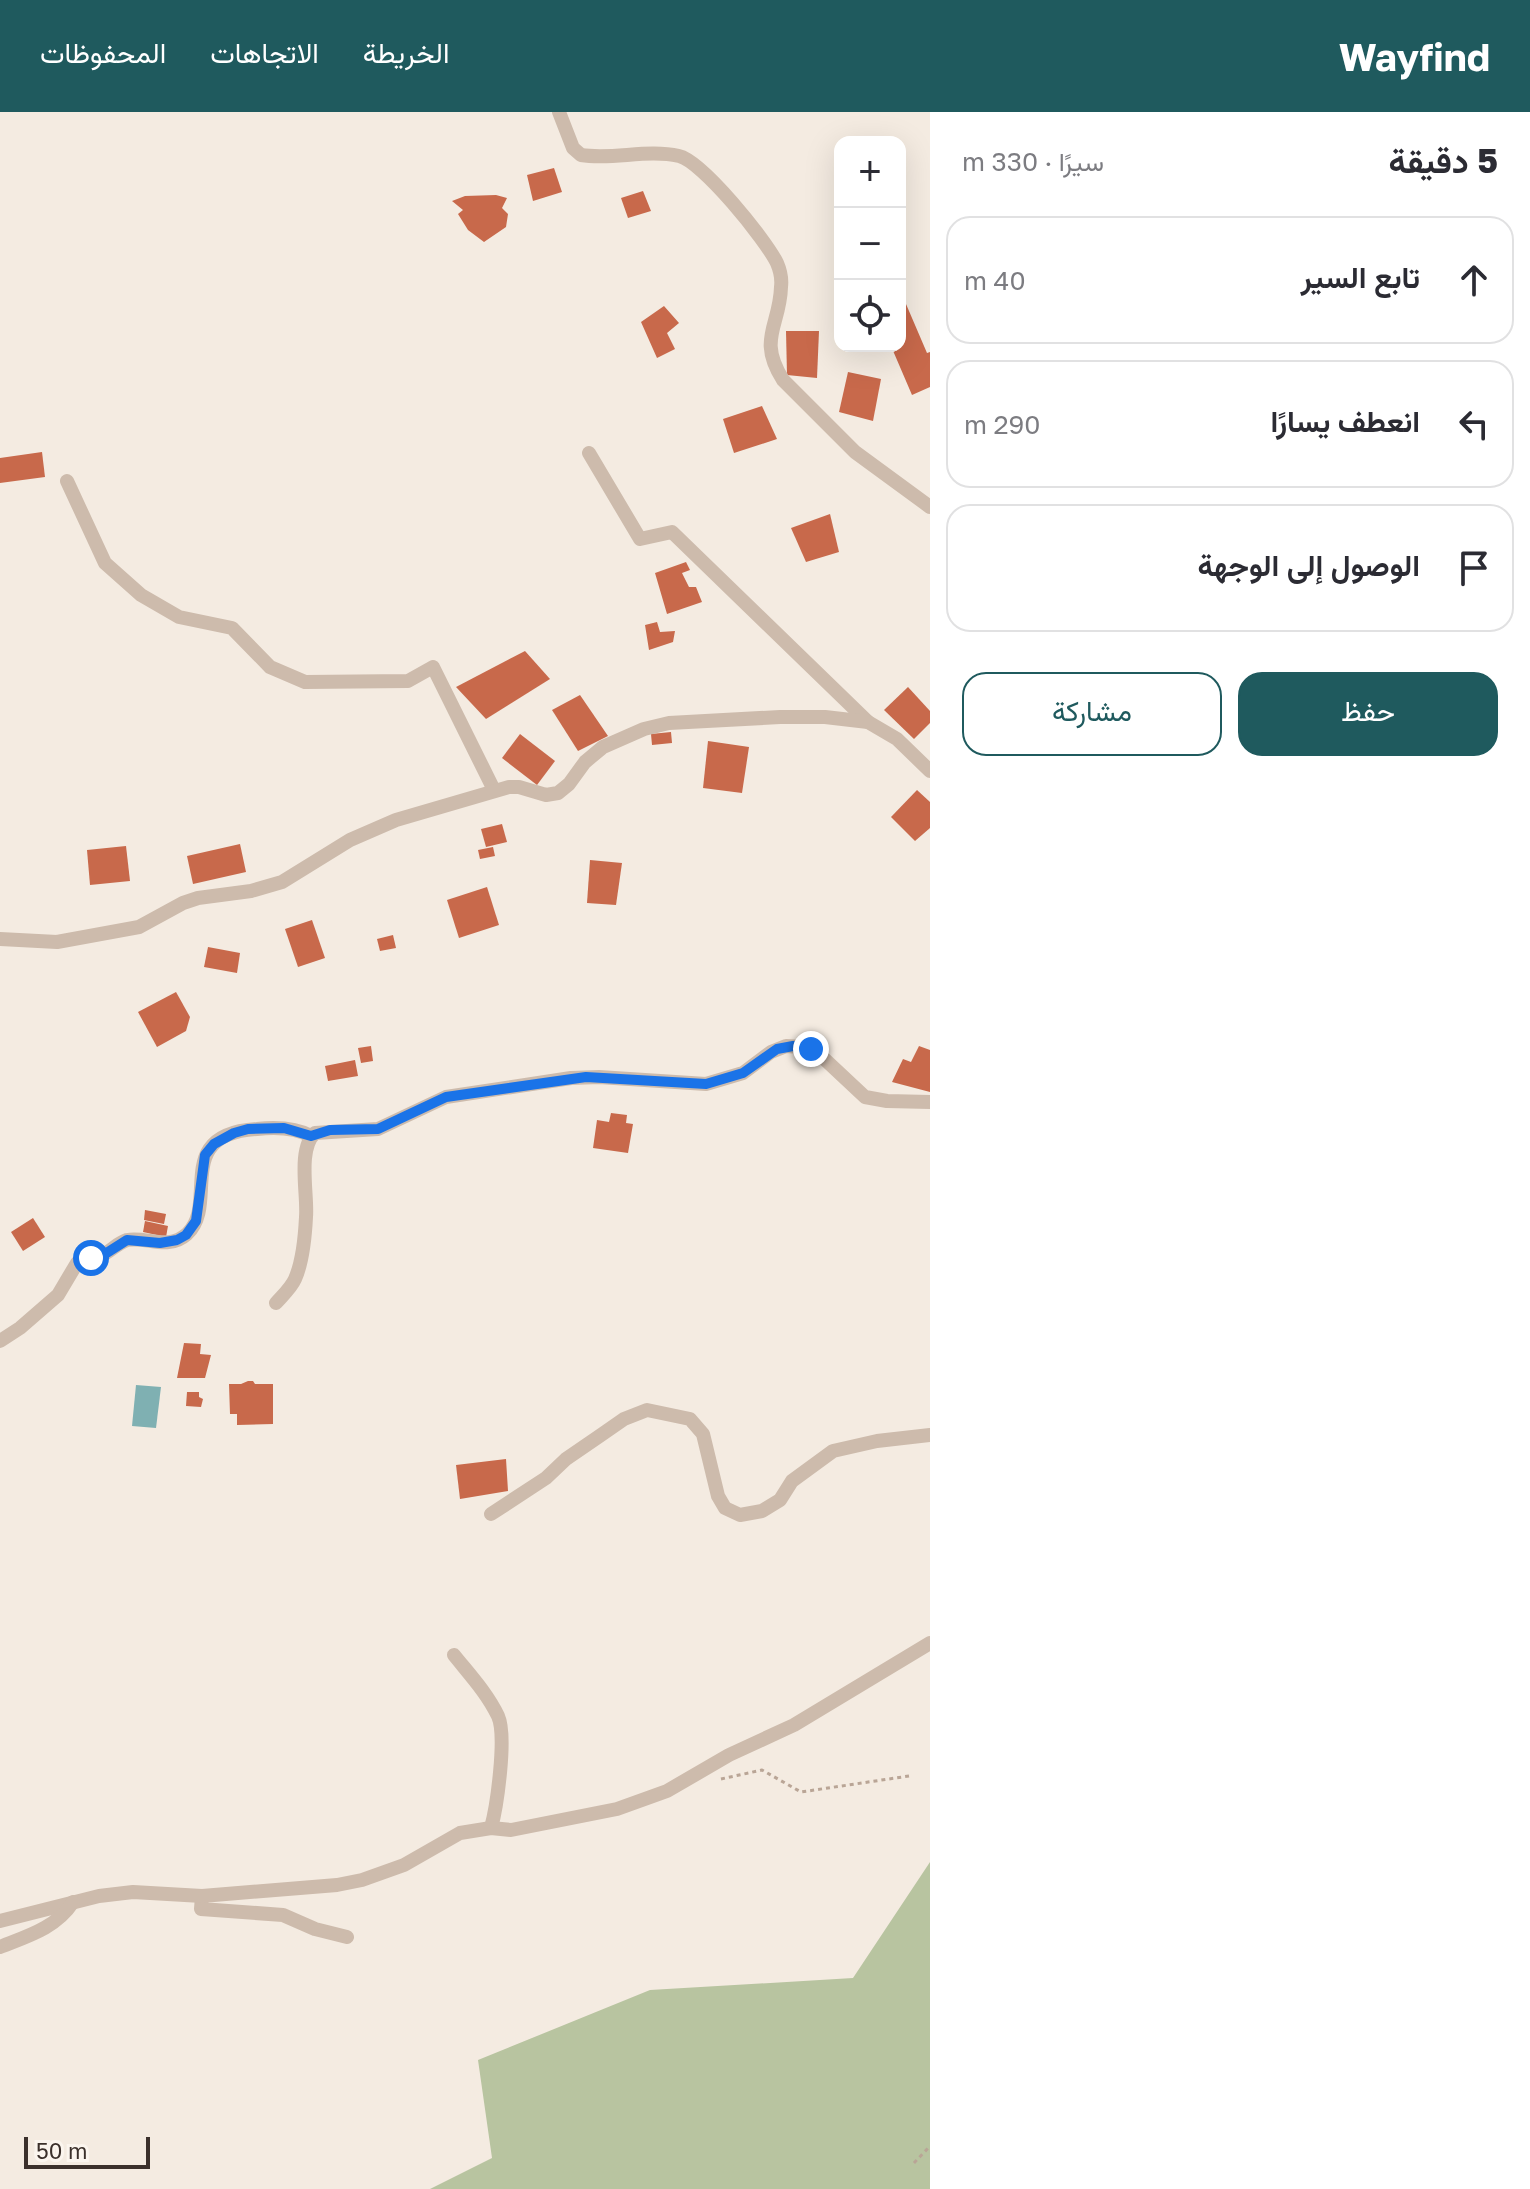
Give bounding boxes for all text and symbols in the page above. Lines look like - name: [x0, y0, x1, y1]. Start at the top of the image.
- text: Wayfind: [1339, 34, 1490, 79]
- text: المحفوظات: [40, 36, 166, 69]
- text: الاتجاهات: [210, 36, 319, 69]
- text: الخريطة: [363, 36, 449, 69]
- map controls: [834, 136, 906, 352]
- button: +: [834, 136, 906, 208]
- text: 5 دقيقة: [1389, 140, 1498, 180]
- text: سيرًا · 330 m: [962, 146, 1104, 177]
- button: −: [834, 208, 906, 280]
- icon: ahead: [1452, 258, 1496, 302]
- text: تابع السير: [1301, 259, 1420, 295]
- text: 40 m: [964, 265, 1026, 296]
- button: locate: [834, 280, 906, 352]
- icon: left: [1452, 402, 1496, 446]
- text: انعطف يسارًا: [1271, 403, 1420, 439]
- text: 290 m: [964, 409, 1040, 440]
- icon: arrive: [1452, 546, 1496, 590]
- text: الوصول إلى الوجهة: [1198, 547, 1420, 583]
- button: مشاركة: [962, 672, 1222, 756]
- button: حفظ: [1238, 672, 1498, 756]
- route end: [793, 1031, 829, 1067]
- route start: [73, 1240, 109, 1276]
- scale bar: [24, 2133, 150, 2169]
- text: 50 m: [36, 2137, 87, 2164]

